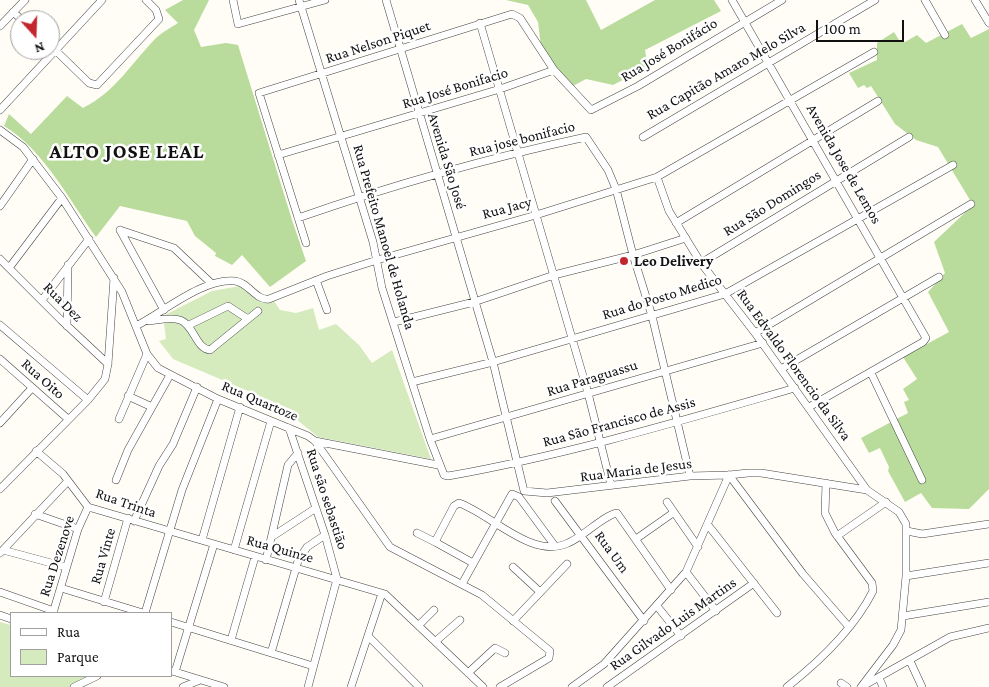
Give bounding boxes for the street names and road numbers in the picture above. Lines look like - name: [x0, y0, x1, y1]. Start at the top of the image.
- street label: Rua José Bonifácio: [617, 14, 721, 86]
- street label: Rua Nelson Piquet: [323, 17, 433, 67]
- street label: Rua Capitão Amaro Melo Silva: [644, 18, 808, 124]
- street label: Rua José Bonifacio: [400, 63, 510, 113]
- street label: Avenida Jose de Lemos: [802, 101, 886, 227]
- street label: Avenida São José: [424, 111, 470, 211]
- street label: Rua jose bonifacio: [467, 117, 577, 161]
- street label: Rua Prefeito Manoel de Holanda: [349, 142, 419, 332]
- street label: Rua São Domingos: [720, 166, 824, 240]
- street label: Rua Jacy: [480, 193, 534, 223]
- street label: Rua do Posto Medico: [600, 270, 724, 324]
- street label: Rua Dez: [39, 278, 87, 326]
- street label: Rua Edvaldo Florencio da Silva: [733, 286, 855, 444]
- street label: Rua Oito: [18, 355, 68, 403]
- street label: Rua Paraguassu: [544, 356, 640, 400]
- street label: Rua Quartoze: [219, 377, 301, 425]
- street label: Rua São Francisco de Assis: [541, 393, 697, 451]
- street label: Rua são sebastião: [302, 446, 352, 552]
- street label: Rua Maria de Jesus: [579, 454, 693, 486]
- street label: Rua Trinta: [93, 484, 159, 522]
- street label: Rua Dezenove: [35, 513, 79, 599]
- street label: Rua Vinte: [86, 526, 120, 586]
- street label: Rua Um: [591, 527, 633, 577]
- street label: Rua Quinze: [244, 531, 316, 567]
- street label: Rua Gilvado Luis Martins: [606, 573, 740, 675]

